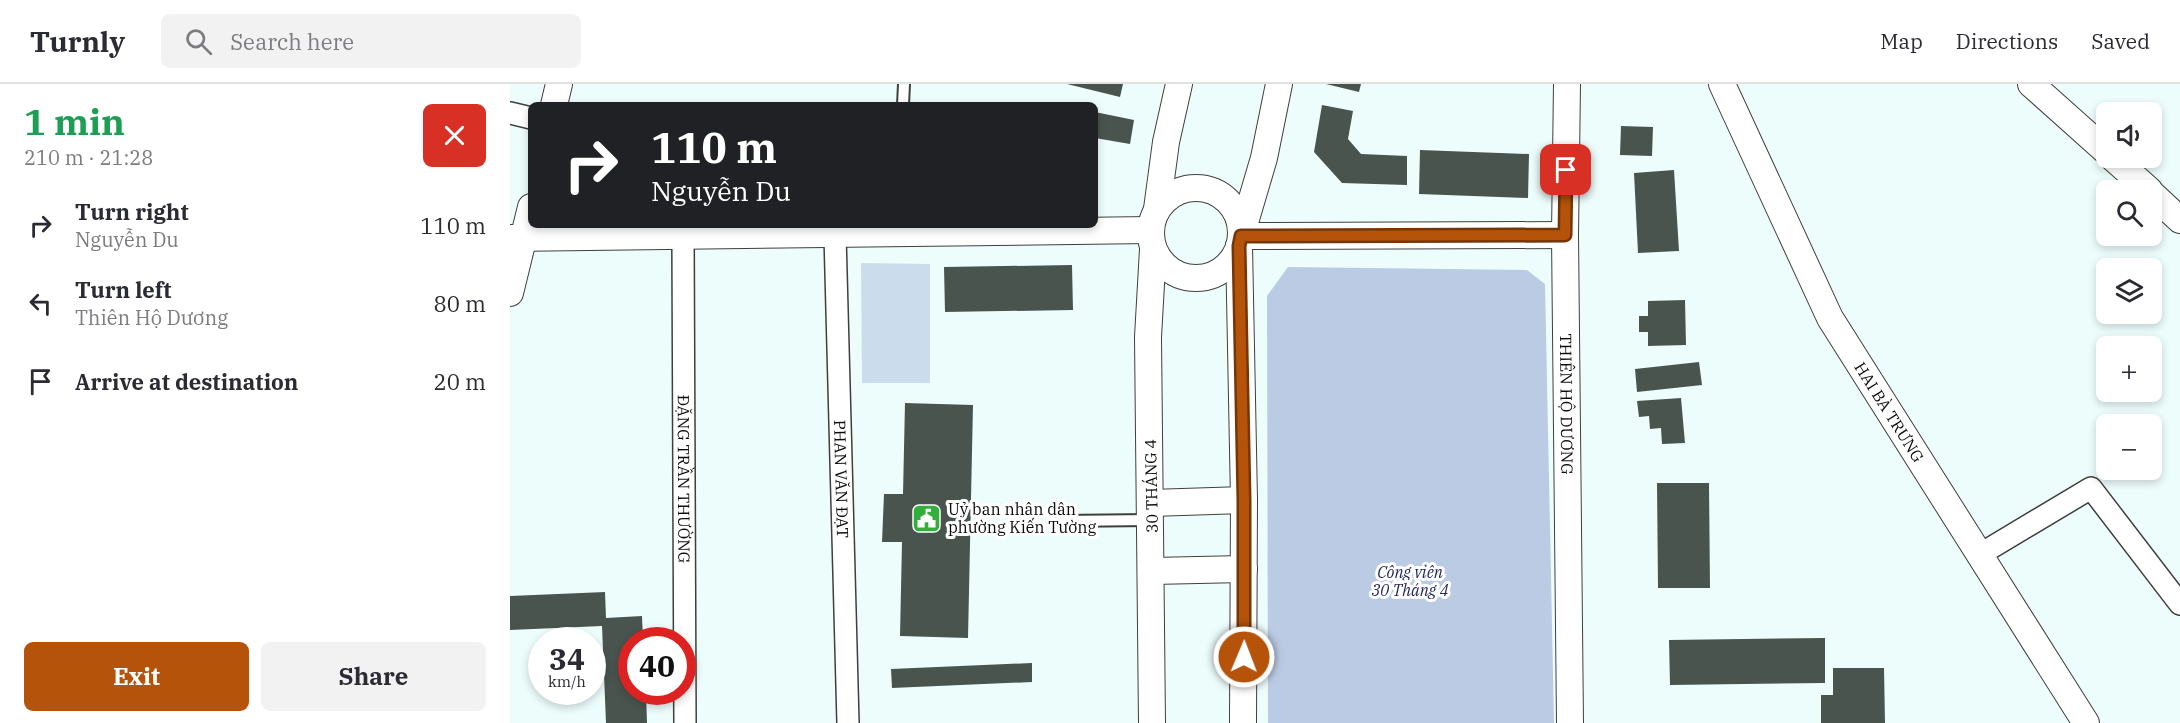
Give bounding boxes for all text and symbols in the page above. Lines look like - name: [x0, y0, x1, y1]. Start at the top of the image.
- search box: [161, 14, 581, 68]
- text: Turnly: [30, 23, 125, 60]
- icon: search: [182, 25, 215, 58]
- text: Search here: [230, 27, 354, 56]
- text: Map: [1880, 27, 1923, 55]
- text: Directions: [1956, 27, 2058, 55]
- text: Saved: [2091, 27, 2150, 55]
- text: 1 min: [24, 98, 125, 145]
- map controls: [2096, 102, 2162, 480]
- button: sound: [2096, 102, 2162, 168]
- button: close: [423, 104, 486, 167]
- text: 110 m: [651, 120, 777, 175]
- icon: right: [552, 126, 630, 204]
- text: 210 m · 21:28: [24, 144, 153, 171]
- pin: [1540, 144, 1591, 195]
- icon: arrive: [1549, 153, 1582, 186]
- text: Nguyễn Du: [651, 173, 791, 208]
- button: search: [2096, 180, 2162, 246]
- text: Turn right: [75, 197, 189, 226]
- icon: right: [24, 209, 57, 242]
- text: 110 m: [420, 211, 486, 240]
- text: Nguyễn Du: [75, 226, 179, 253]
- button: layers: [2096, 258, 2162, 324]
- text: Turn left: [75, 275, 171, 304]
- icon: left: [24, 287, 57, 320]
- text: 80 m: [434, 289, 486, 318]
- text: Thiên Hộ Dương: [75, 304, 228, 331]
- street label: THIÊN HỘ DƯƠNG: [1556, 333, 1577, 475]
- button: +: [2096, 336, 2162, 402]
- street label: HAI BÀ TRƯNG: [1850, 358, 1929, 466]
- icon: arrive: [24, 365, 57, 398]
- text: Arrive at destination: [75, 367, 298, 396]
- text: 20 m: [434, 367, 486, 396]
- street label: ĐẶNG TRẦN THƯỜNG: [674, 395, 696, 563]
- button: −: [2096, 414, 2162, 480]
- street label: PHAN VĂN ĐẠT: [830, 420, 853, 538]
- street label: 30 THÁNG 4: [1139, 439, 1162, 533]
- place label: Uỷ ban nhân dân phường Kiến Tường: [948, 499, 1096, 537]
- public building icon: Uỷ ban nhân dân phường Kiến Tường: [911, 502, 943, 534]
- park label: Công viên 30 Tháng 4: [1371, 562, 1449, 600]
- position arrow: [1212, 625, 1276, 689]
- speed limit sign: 40: [618, 627, 696, 705]
- text: 34: [549, 639, 585, 678]
- button: Exit: [24, 642, 249, 711]
- button: Share: [261, 642, 486, 711]
- text: km/h: [548, 672, 586, 691]

